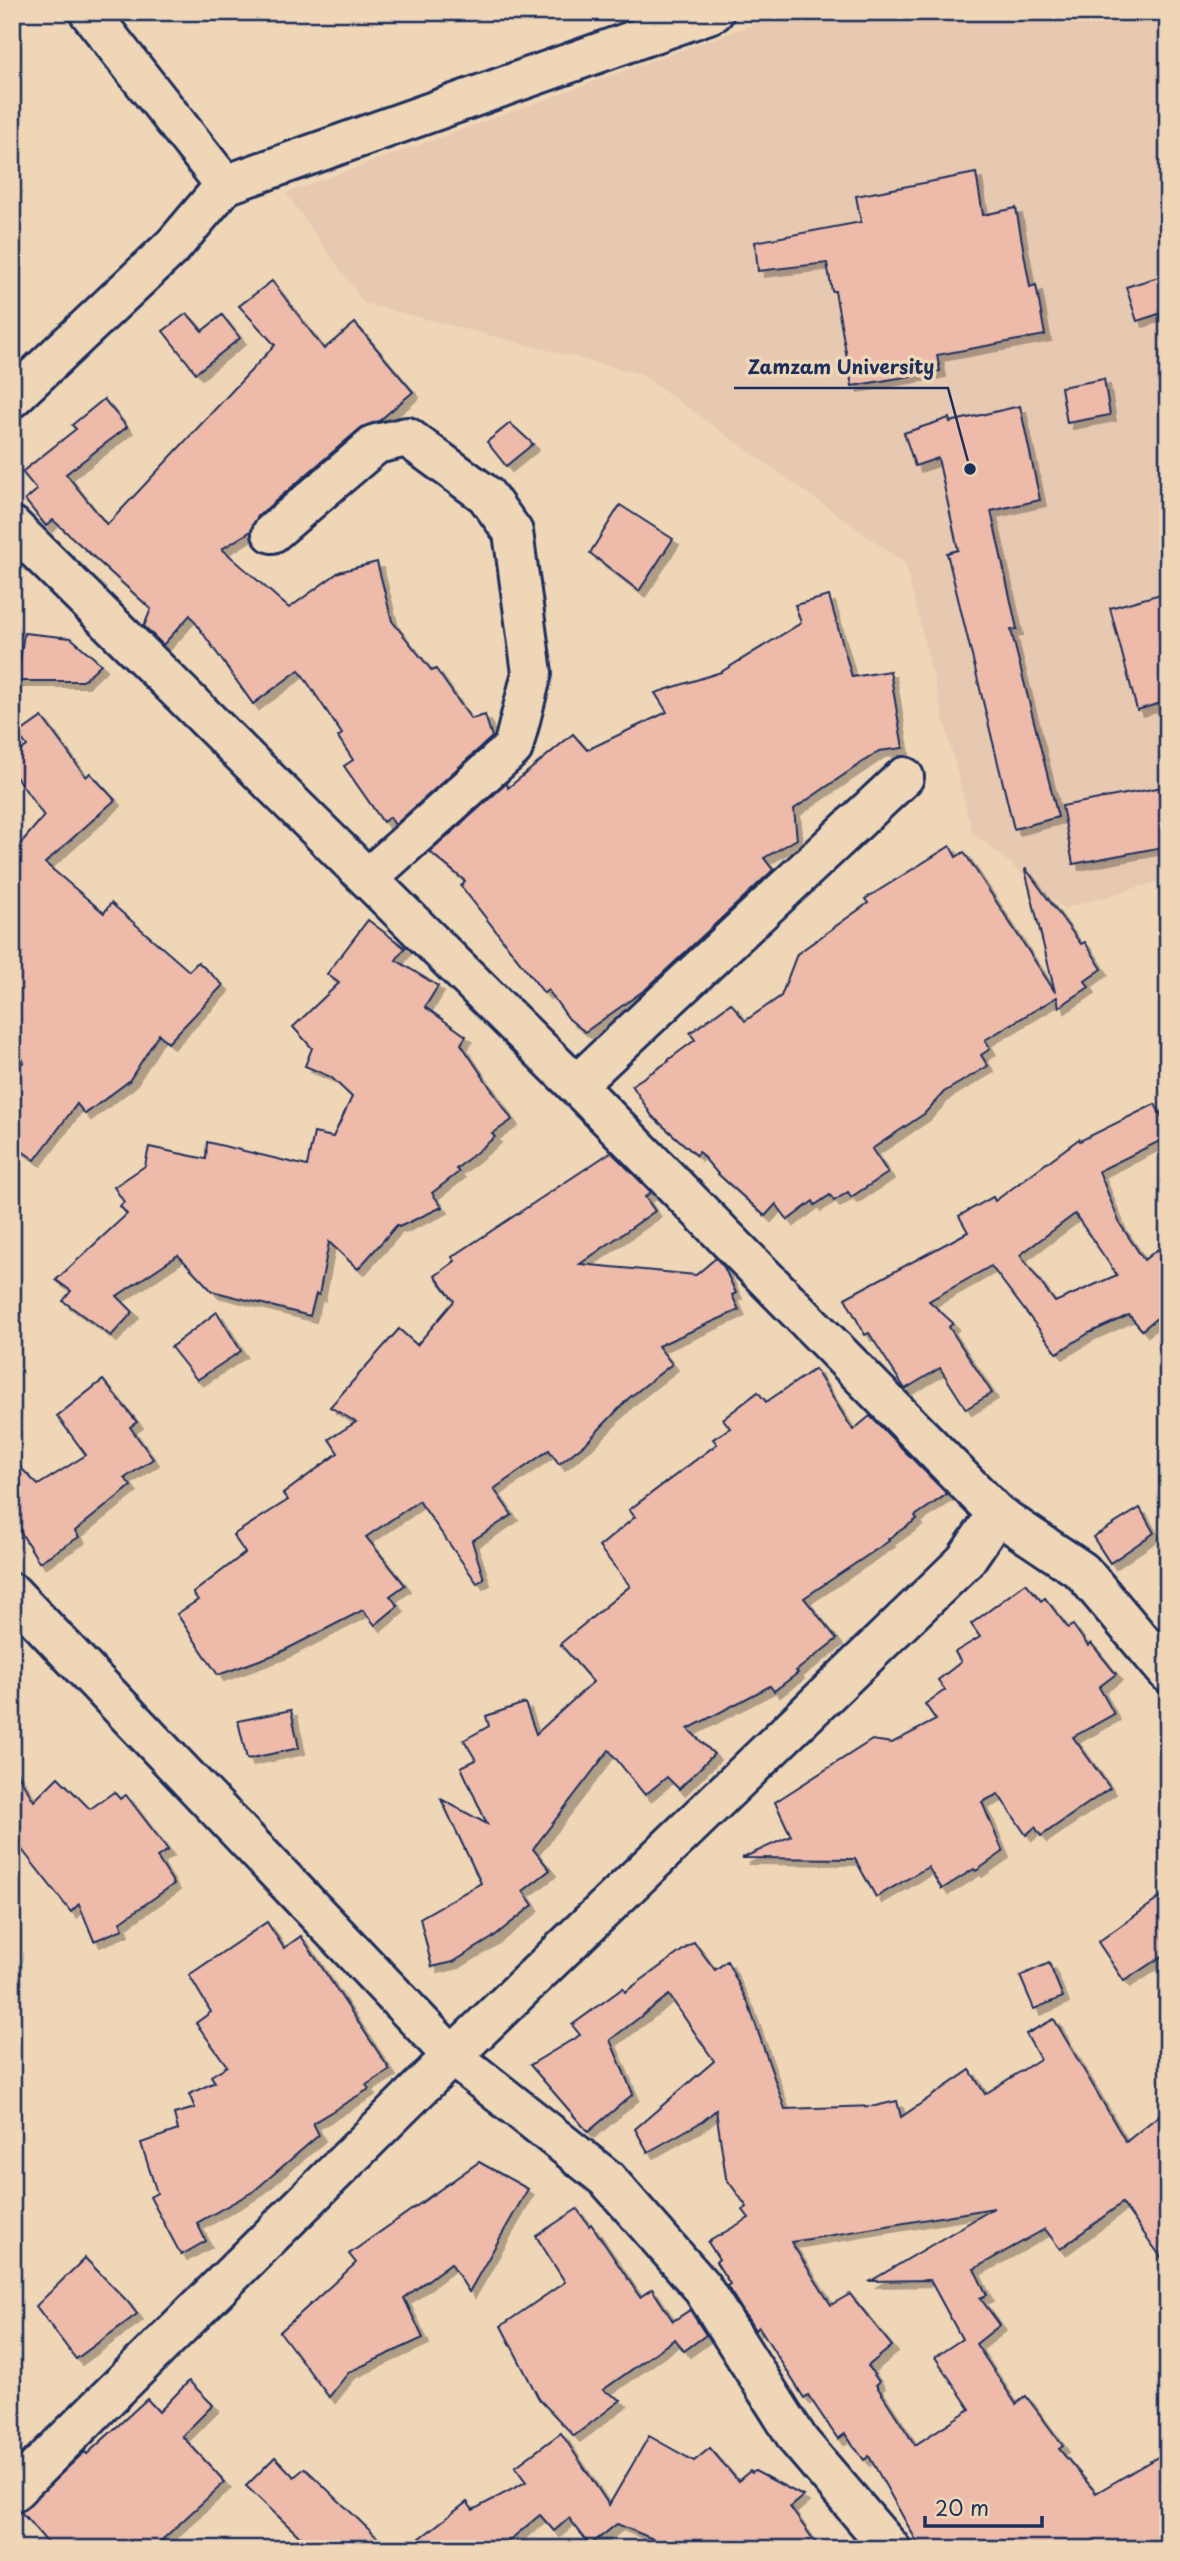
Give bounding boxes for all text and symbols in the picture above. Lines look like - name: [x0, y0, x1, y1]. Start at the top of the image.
- callout: Zamzam University: [734, 348, 948, 388]
- text: Zamzam University: [748, 352, 934, 380]
- scale bar: [925, 2484, 1042, 2528]
- text: 20 m: [935, 2491, 989, 2523]

